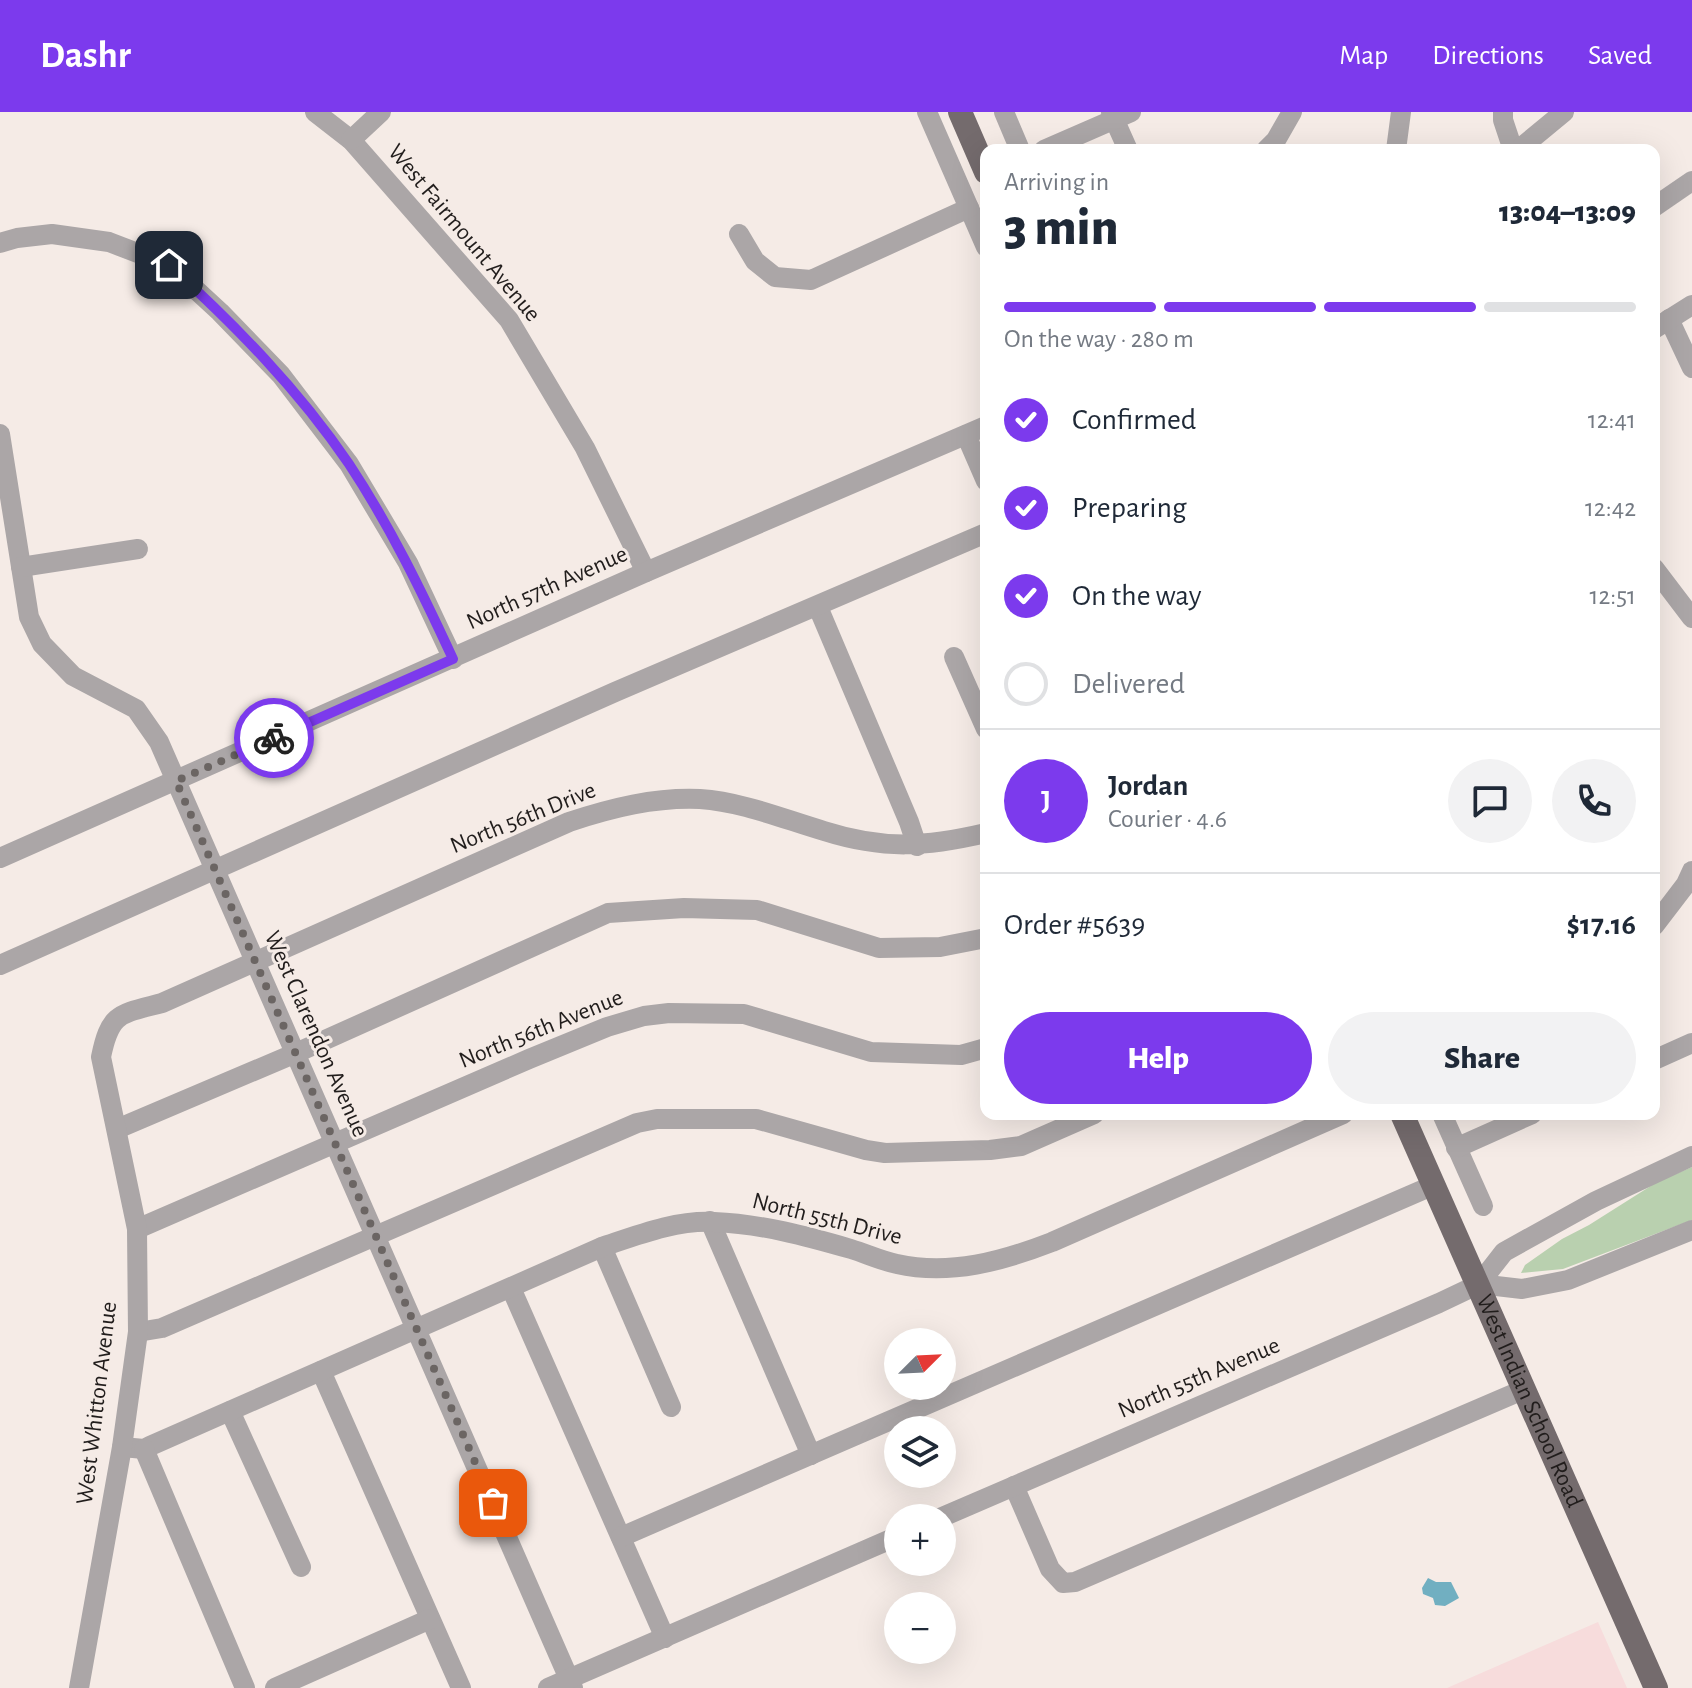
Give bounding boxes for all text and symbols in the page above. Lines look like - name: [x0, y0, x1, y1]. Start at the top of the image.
- text: Dashr: [40, 37, 131, 75]
- text: Map: [1339, 42, 1388, 70]
- text: Directions: [1432, 42, 1544, 70]
- text: Saved: [1588, 42, 1652, 70]
- street label: West Fairmount Avenue: [383, 140, 545, 326]
- text: Arriving in: [1004, 169, 1109, 195]
- text: 13:04–13:09: [1499, 197, 1636, 227]
- text: 3 min: [1004, 202, 1118, 254]
- pin: [135, 231, 203, 299]
- icon: home: [147, 243, 191, 287]
- text: On the way · 280 m: [1004, 326, 1194, 352]
- icon: check: [1004, 398, 1048, 442]
- text: Confirmed: [1072, 405, 1196, 435]
- text: 12:41: [1588, 407, 1636, 433]
- icon: check: [1004, 486, 1048, 530]
- text: Preparing: [1072, 493, 1187, 523]
- text: 12:42: [1585, 495, 1636, 521]
- street label: North 57th Avenue: [463, 542, 631, 634]
- icon: check: [1004, 574, 1048, 618]
- text: On the way: [1072, 581, 1201, 611]
- text: 12:51: [1589, 583, 1636, 609]
- text: Delivered: [1072, 669, 1185, 699]
- courier: [234, 698, 314, 778]
- icon: bike: [252, 716, 296, 760]
- button: chat: [1448, 759, 1532, 843]
- button: phone: [1552, 759, 1636, 843]
- text: Jordan: [1108, 771, 1188, 801]
- street label: North 56th Drive: [447, 778, 599, 858]
- text: J: [1041, 786, 1051, 816]
- text: Courier · 4.6: [1108, 806, 1227, 832]
- text: Order #5639: [1004, 910, 1145, 940]
- text: $17.16: [1567, 910, 1636, 940]
- street label: West Clarendon Avenue: [260, 927, 372, 1141]
- street label: North 56th Avenue: [456, 985, 626, 1073]
- button: Help: [1004, 1012, 1312, 1104]
- button: Share: [1328, 1012, 1636, 1104]
- street label: North 55th Drive: [750, 1189, 904, 1249]
- street label: West Indian School Road: [1472, 1291, 1587, 1511]
- street label: West Whitton Avenue: [73, 1300, 121, 1506]
- north arrow: [884, 1328, 956, 1400]
- map controls: [884, 1328, 956, 1664]
- street label: North 55th Avenue: [1114, 1333, 1284, 1423]
- button: layers: [884, 1416, 956, 1488]
- pin: [459, 1469, 527, 1537]
- icon: bag: [471, 1481, 515, 1525]
- button: +: [884, 1504, 956, 1576]
- button: −: [884, 1592, 956, 1664]

